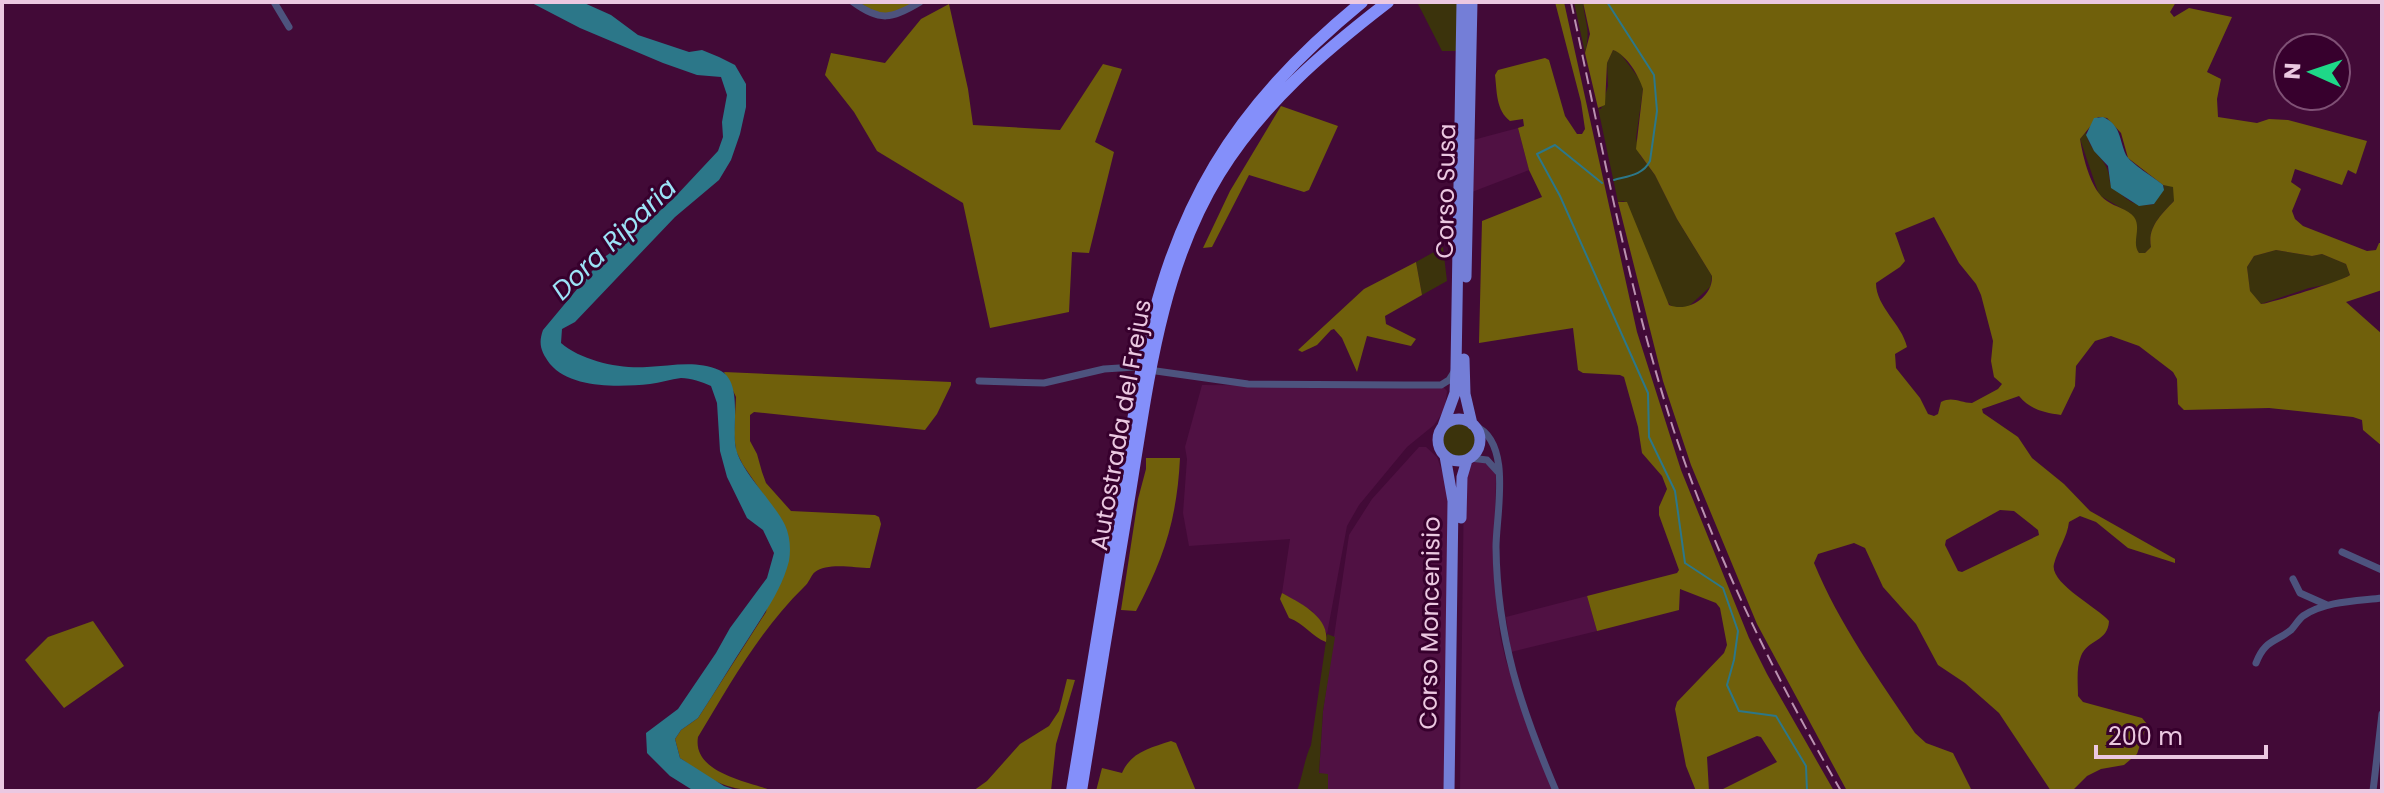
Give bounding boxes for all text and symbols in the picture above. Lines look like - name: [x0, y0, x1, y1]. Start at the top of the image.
- north arrow: [2272, 32, 2352, 112]
- text: N: [2277, 62, 2308, 80]
- street label: Corso Susa: [1428, 123, 1463, 259]
- water label: Dora Riparia: [544, 170, 684, 308]
- street label: Autostrada del Frejus: [1082, 297, 1159, 553]
- street label: Corso Moncenisio: [1411, 516, 1448, 730]
- scale bar: [2096, 709, 2266, 759]
- text: 200 m: [2108, 720, 2183, 753]

